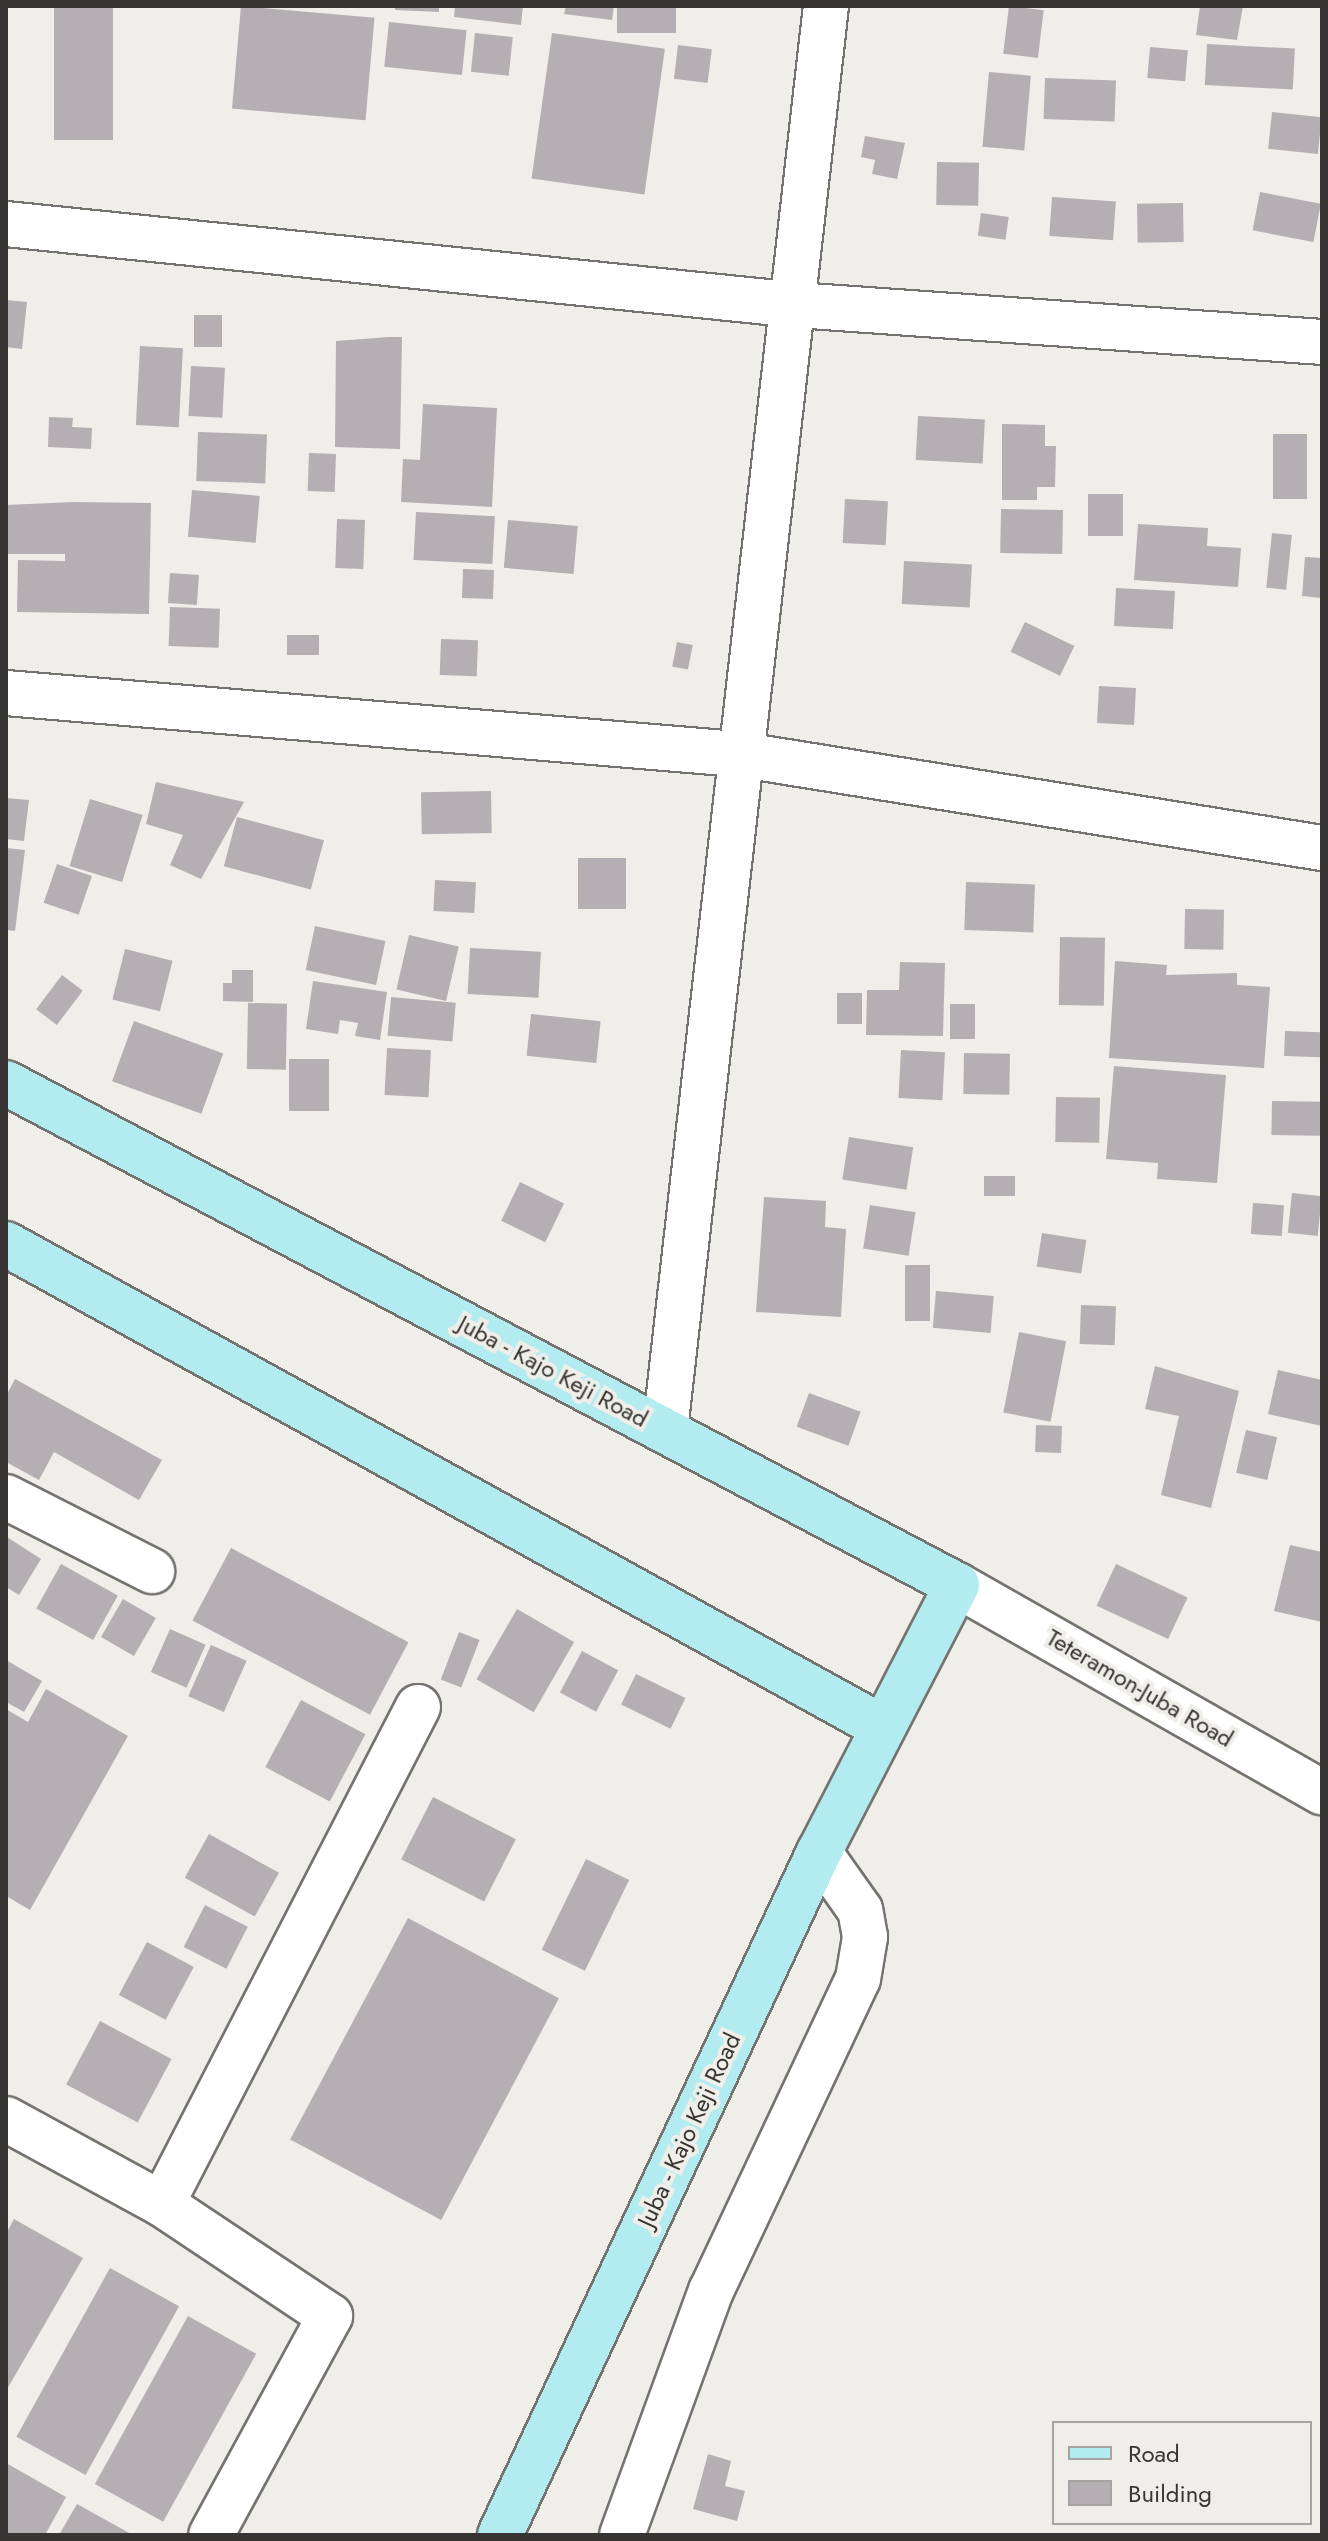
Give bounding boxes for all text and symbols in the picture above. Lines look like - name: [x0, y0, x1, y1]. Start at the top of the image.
- street label: Juba - Kajo Keji Road: [453, 1309, 653, 1433]
- street label: Teteramon-Juba Road: [1041, 1623, 1239, 1753]
- street label: Juba - Kajo Keji Road: [631, 2028, 747, 2232]
- legend: [1052, 2421, 1312, 2525]
- text: Road: [1128, 2436, 1180, 2471]
- text: Building: [1128, 2476, 1212, 2511]

